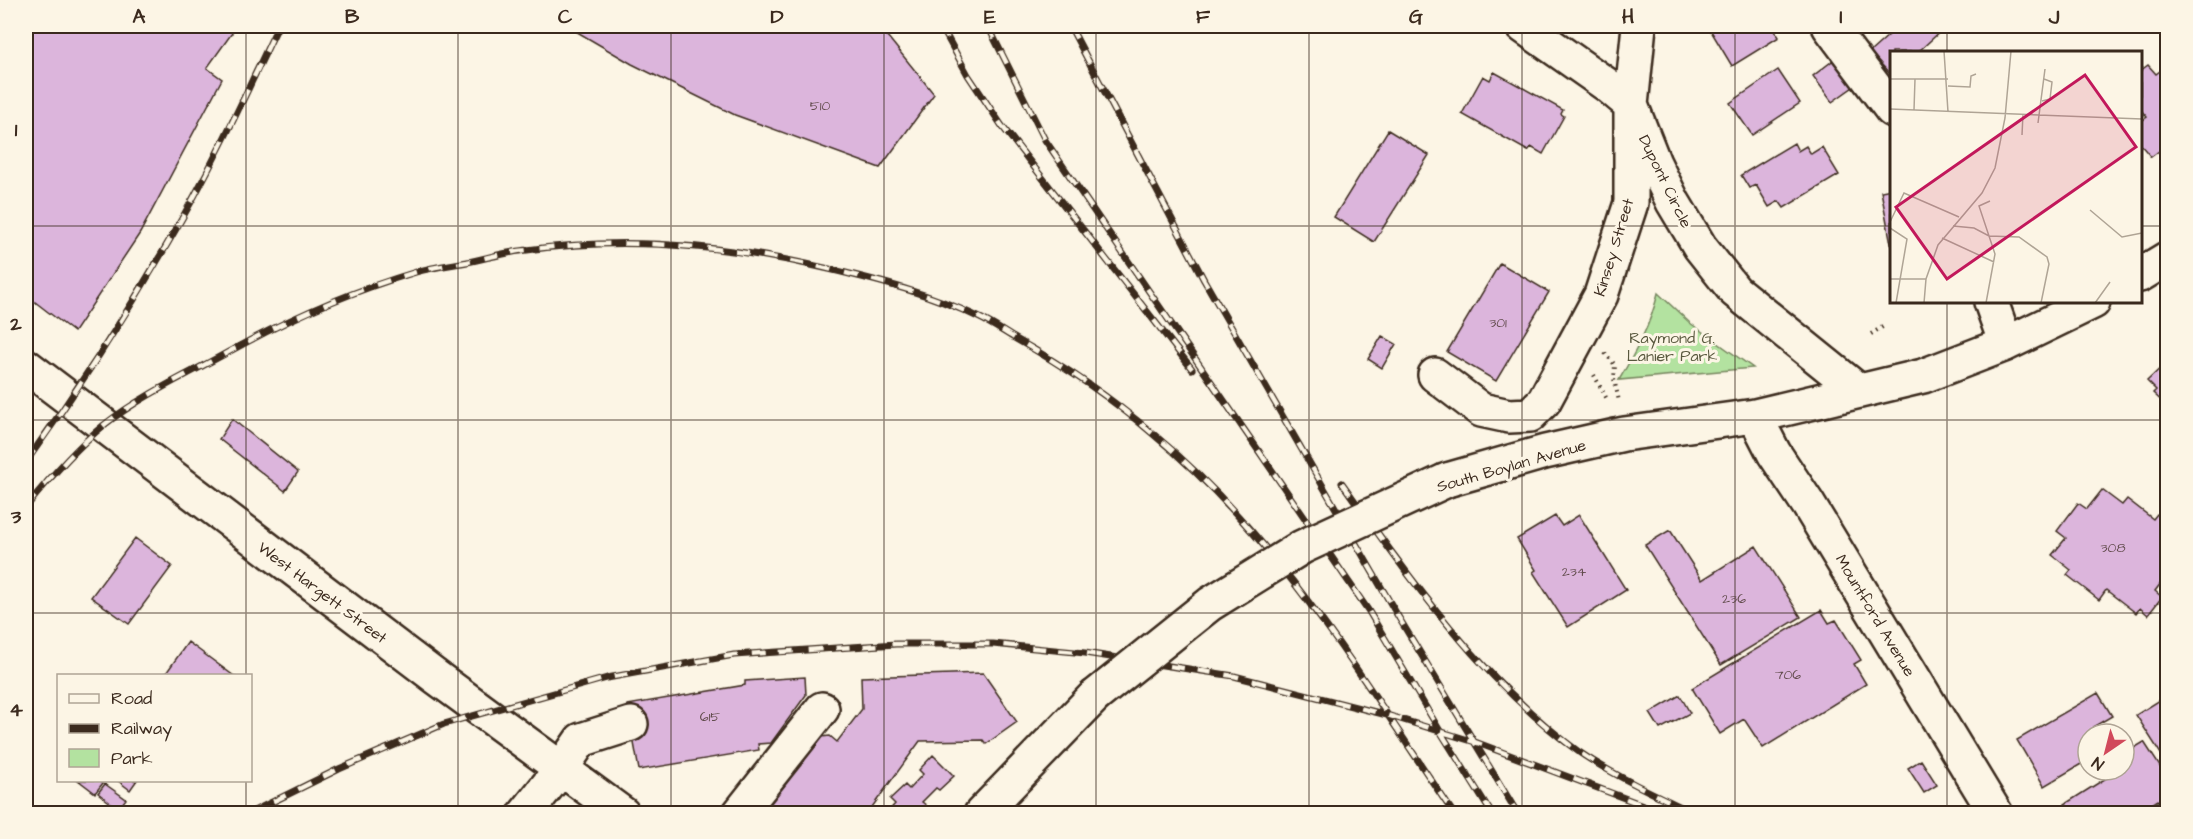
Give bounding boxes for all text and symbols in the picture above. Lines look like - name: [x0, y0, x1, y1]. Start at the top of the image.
- text: A: [133, 3, 146, 31]
- text: B: [345, 3, 360, 31]
- text: C: [558, 3, 573, 31]
- text: D: [771, 3, 784, 31]
- text: E: [984, 3, 996, 31]
- text: F: [1196, 3, 1211, 31]
- text: G: [1409, 3, 1423, 31]
- text: H: [1622, 3, 1634, 31]
- text: I: [1839, 3, 1843, 31]
- text: J: [2048, 3, 2060, 31]
- inset map: [1890, 51, 2142, 303]
- house number: 510: [810, 96, 830, 116]
- text: 1: [15, 116, 18, 144]
- street label: Dupont Circle: [1633, 131, 1697, 232]
- street label: Kinsey Street: [1589, 195, 1640, 299]
- text: 2: [9, 310, 22, 338]
- house number: 301: [1489, 313, 1507, 333]
- park label: Raymond G. Lanier Park: [1627, 327, 1717, 367]
- street label: South Boylan Avenue: [1434, 434, 1589, 499]
- text: 3: [10, 503, 22, 531]
- street label: West Hargett Street: [253, 537, 392, 650]
- house number: 308: [2100, 538, 2126, 558]
- street label: Mountford Avenue: [1830, 550, 1920, 681]
- house number: 234: [1562, 562, 1587, 582]
- house number: 236: [1722, 589, 1746, 609]
- house number: 706: [1775, 665, 1801, 685]
- legend: [57, 674, 252, 782]
- text: Road: [111, 686, 152, 711]
- text: 4: [9, 696, 23, 724]
- house number: 615: [700, 707, 720, 727]
- text: Railway: [111, 716, 172, 742]
- north arrow: [2076, 722, 2136, 782]
- text: Park: [111, 746, 153, 771]
- text: N: [2088, 752, 2108, 775]

